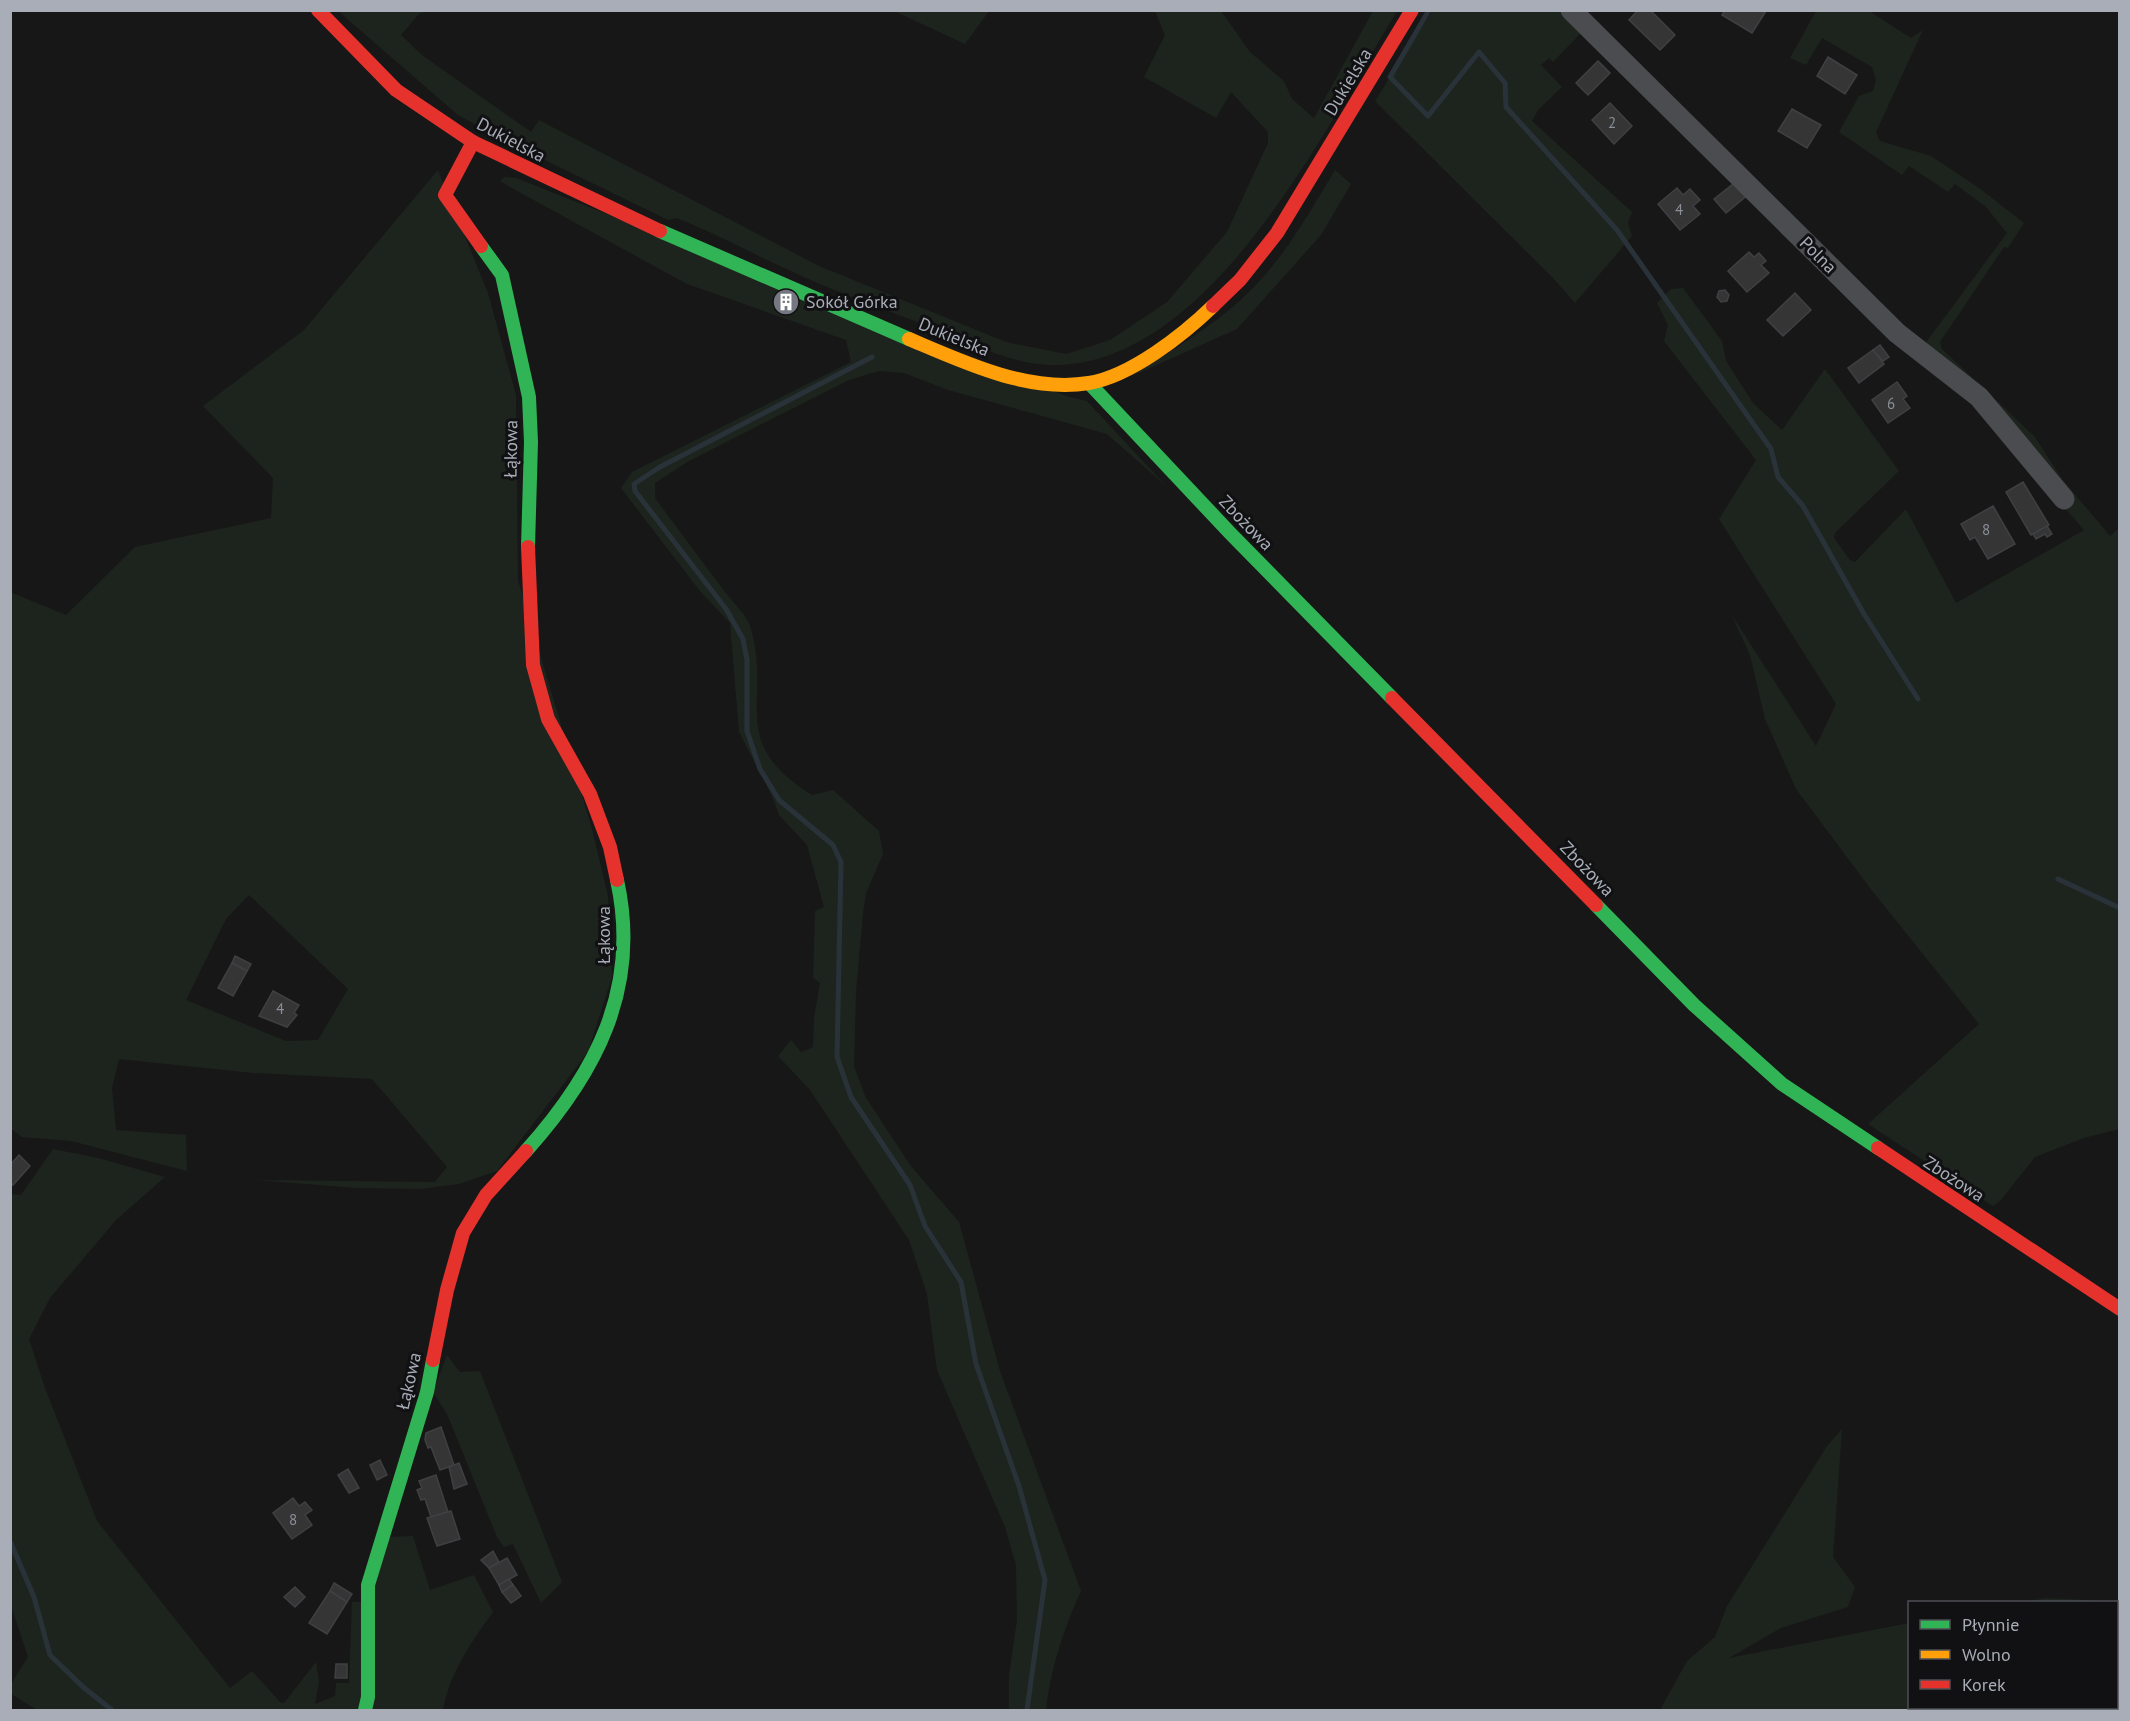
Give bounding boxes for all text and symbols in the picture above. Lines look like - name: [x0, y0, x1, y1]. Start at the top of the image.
- street label: Dukielska: [1319, 44, 1377, 120]
- street label: Dukielska: [473, 112, 550, 167]
- house number: 2: [1608, 113, 1616, 132]
- house number: 4: [1675, 200, 1683, 219]
- street label: Polna: [1795, 231, 1842, 278]
- building icon: Sokół Górka: [771, 287, 801, 317]
- place label: Sokół Górka: [806, 290, 898, 313]
- street label: Dukielska: [915, 312, 993, 361]
- house number: 6: [1887, 394, 1895, 413]
- street label: Łąkowa: [498, 420, 523, 478]
- street label: Zbożowa: [1214, 490, 1278, 555]
- house number: 8: [1982, 520, 1990, 539]
- street label: Zbożowa: [1555, 836, 1619, 901]
- street label: Łąkowa: [592, 906, 615, 964]
- house number: 4: [276, 999, 284, 1018]
- street label: Zbożowa: [1919, 1150, 1989, 1207]
- street label: Łąkowa: [391, 1350, 426, 1412]
- house number: 8: [289, 1510, 297, 1529]
- legend: [1908, 1601, 2118, 1709]
- text: Płynnie: [1962, 1613, 2019, 1636]
- text: Wolno: [1962, 1643, 2011, 1666]
- text: Korek: [1962, 1673, 2006, 1696]

